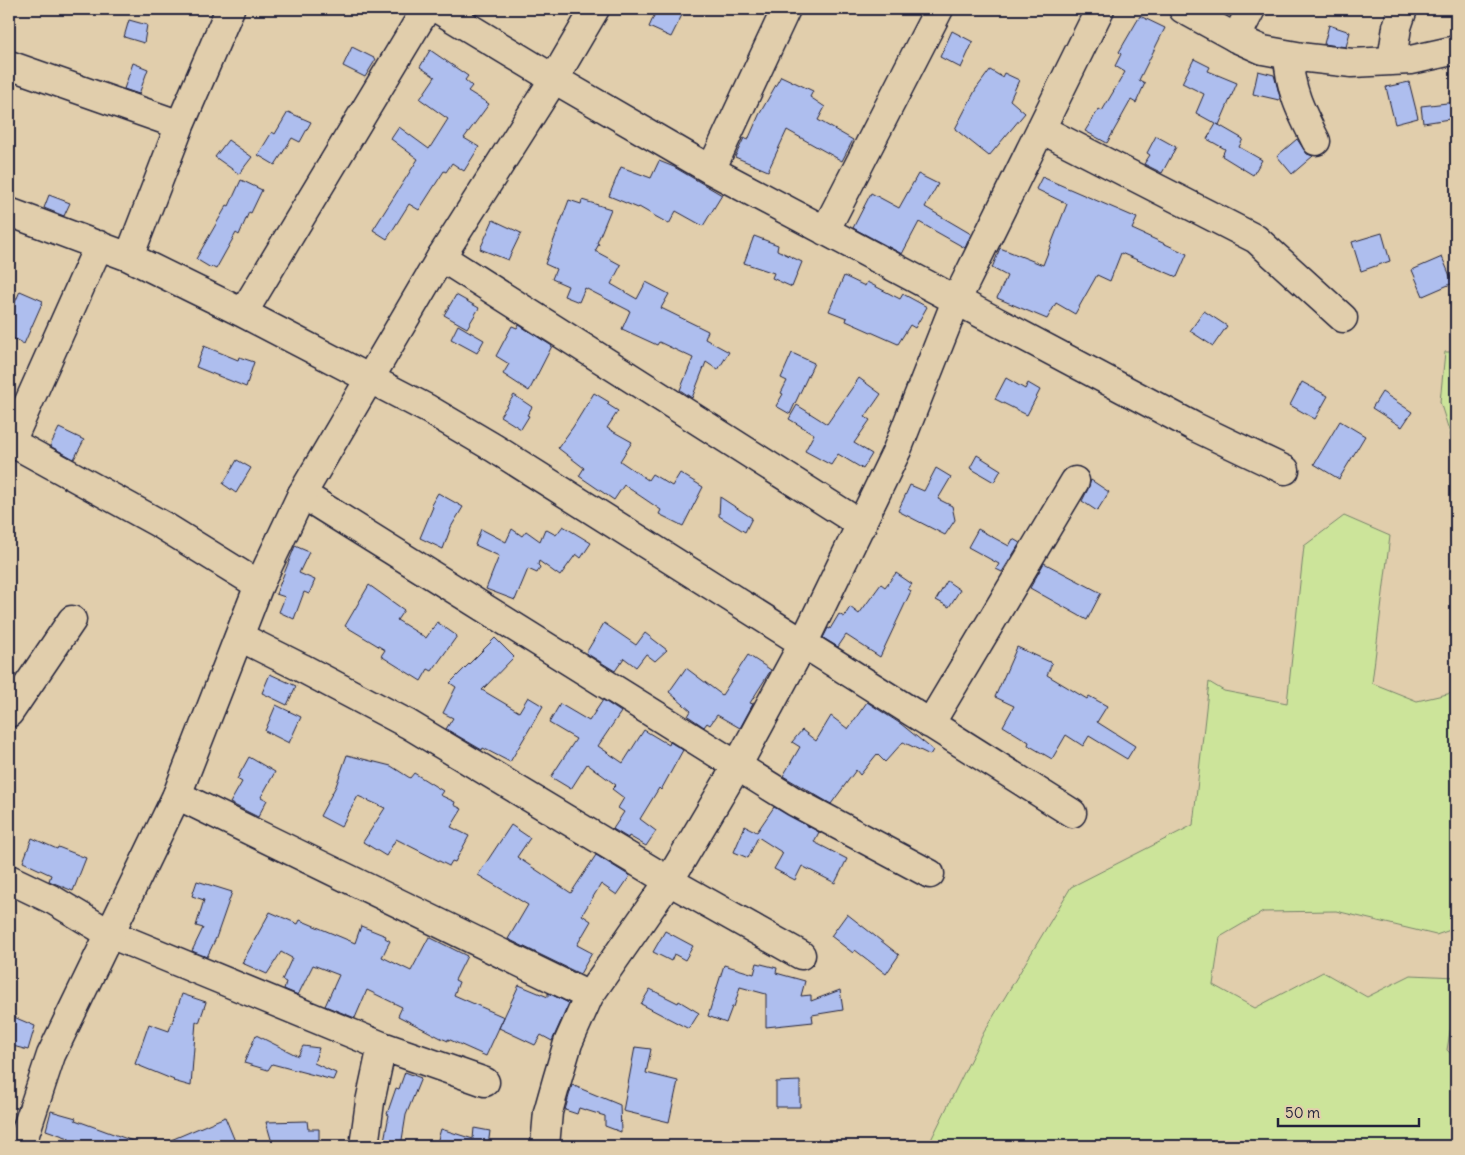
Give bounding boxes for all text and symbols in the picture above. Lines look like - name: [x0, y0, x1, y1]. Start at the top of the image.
- scale bar: [1278, 1095, 1419, 1127]
- text: 50 m: [1285, 1103, 1320, 1122]

